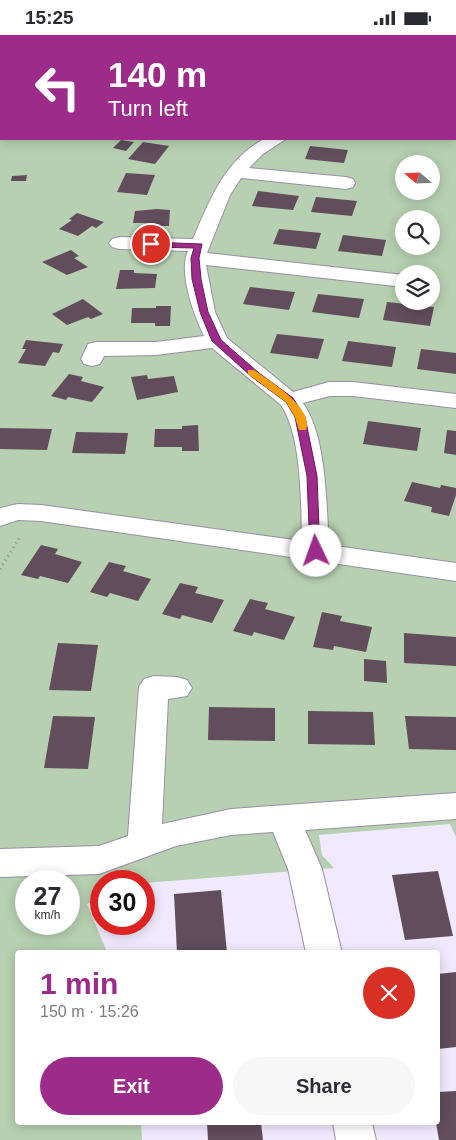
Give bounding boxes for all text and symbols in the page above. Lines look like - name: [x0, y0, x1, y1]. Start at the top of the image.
- text: 15:25: [25, 7, 74, 28]
- icon: left: [25, 55, 90, 120]
- text: 140 m: [108, 55, 207, 94]
- text: Turn left: [108, 96, 188, 121]
- north arrow: [395, 155, 440, 200]
- map controls: [395, 155, 440, 310]
- button: search: [395, 210, 440, 255]
- pin: [130, 223, 172, 265]
- icon: arrive: [137, 230, 165, 258]
- button: layers: [395, 265, 440, 310]
- position arrow: [289, 524, 341, 576]
- speed limit sign: 30: [90, 870, 155, 935]
- text: 27: [34, 882, 61, 910]
- text: km/h: [34, 908, 61, 922]
- text: 1 min: [40, 967, 118, 1000]
- button: close: [363, 967, 415, 1019]
- text: 150 m · 15:26: [40, 1003, 139, 1020]
- button: Exit: [40, 1057, 223, 1115]
- button: Share: [233, 1057, 415, 1115]

